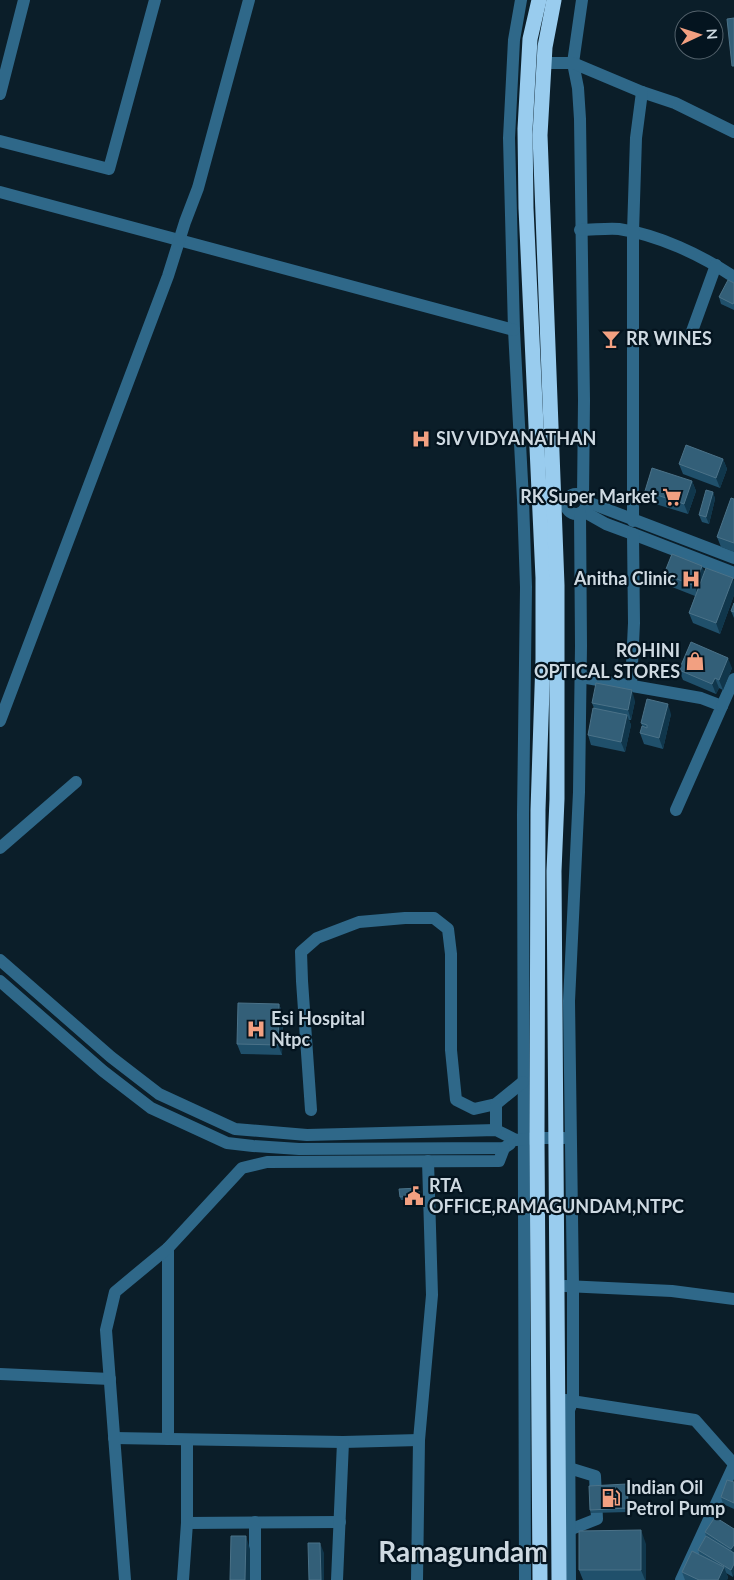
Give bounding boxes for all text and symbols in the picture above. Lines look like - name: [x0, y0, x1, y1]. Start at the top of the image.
- north arrow: [674, 10, 724, 60]
- text: N: [704, 28, 721, 40]
- place label: RR WINES: [626, 327, 712, 349]
- bar icon: RR WINES: [600, 328, 622, 350]
- place label: SIV VIDYANATHAN: [436, 427, 596, 449]
- hospital icon: SIV VIDYANATHAN: [410, 428, 432, 450]
- place label: RK Super Market: [520, 485, 657, 507]
- supermarket icon: RK Super Market: [661, 486, 683, 508]
- place label: Anitha Clinic: [573, 567, 676, 589]
- hospital icon: Anitha Clinic: [680, 568, 702, 590]
- place label: ROHINI OPTICAL STORES: [534, 639, 680, 682]
- shop icon: ROHINI OPTICAL STORES: [684, 650, 706, 672]
- place label: Esi Hospital Ntpc: [271, 1007, 365, 1050]
- hospital icon: Esi Hospital Ntpc: [245, 1018, 267, 1040]
- place label: RTA OFFICE,RAMAGUNDAM,NTPC: [429, 1174, 684, 1217]
- public building icon: RTA OFFICE,RAMAGUNDAM,NTPC: [403, 1185, 425, 1207]
- place label: Indian Oil Petrol Pump: [626, 1476, 725, 1519]
- fuel station icon: Indian Oil Petrol Pump: [600, 1487, 622, 1509]
- district label: Ramagundam: [378, 1534, 548, 1568]

